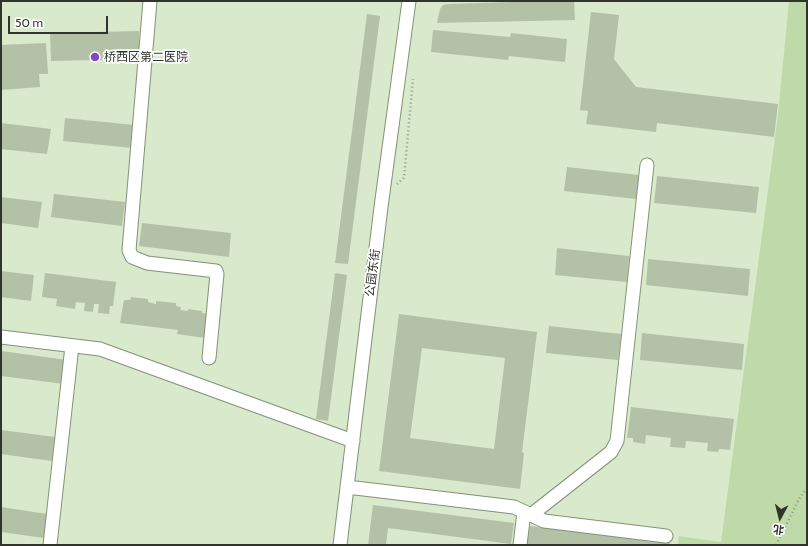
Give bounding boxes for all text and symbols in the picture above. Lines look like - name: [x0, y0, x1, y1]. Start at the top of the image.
- scale bar: [10, 8, 110, 34]
- text: 50 m: [15, 15, 43, 30]
- place label: 桥西区第二医院: [104, 50, 188, 64]
- marker: 桥西区第二医院: [89, 51, 101, 63]
- street label: 公园东街: [363, 248, 383, 298]
- north arrow: [760, 498, 800, 538]
- text: 北: [772, 522, 785, 538]

